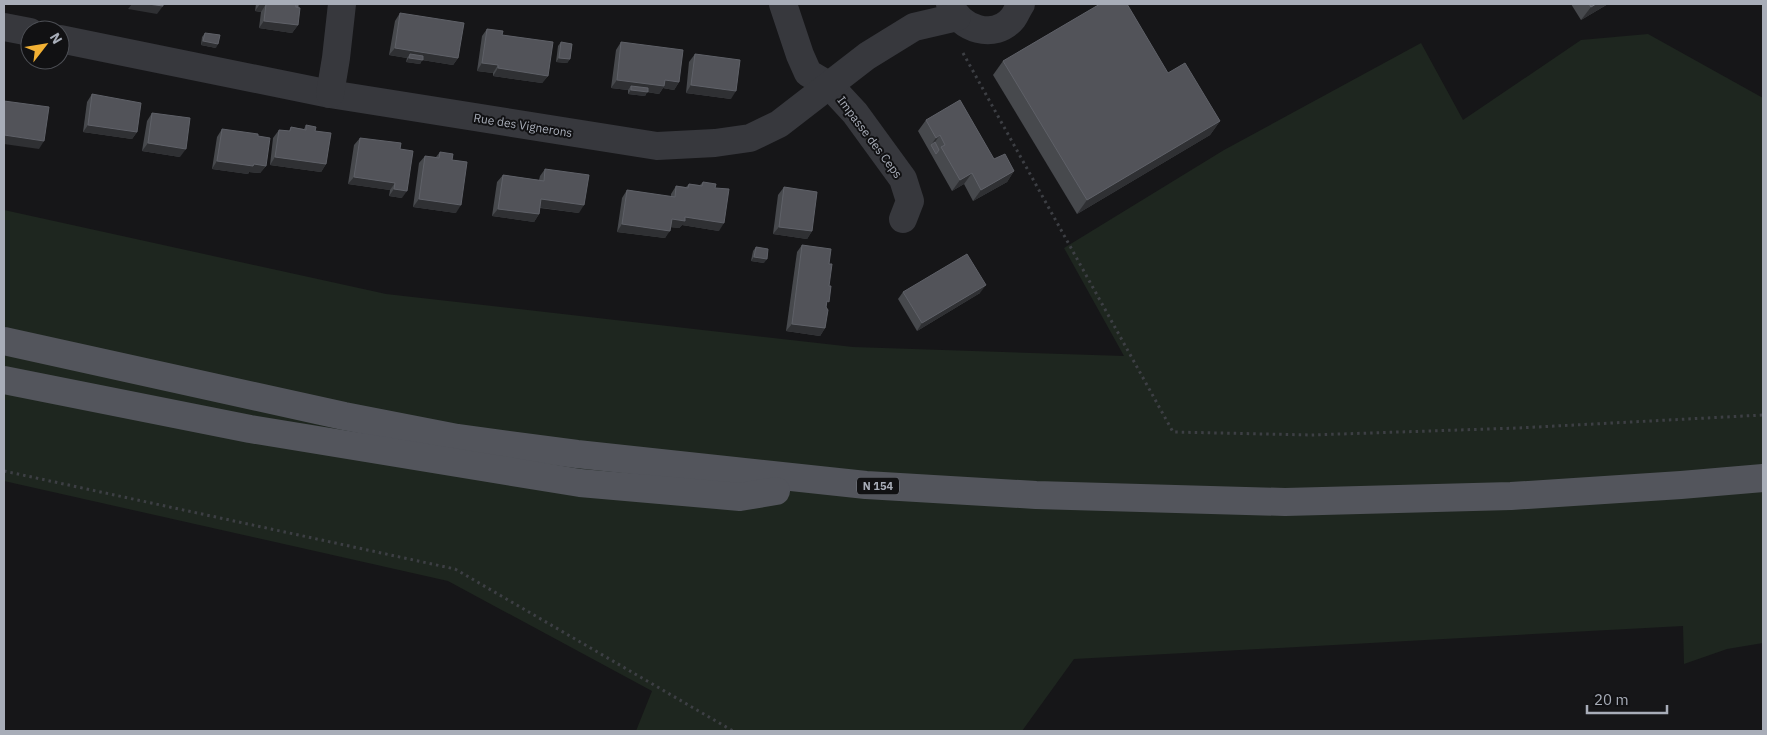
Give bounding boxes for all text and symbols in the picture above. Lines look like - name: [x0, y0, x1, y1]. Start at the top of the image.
- north arrow: [20, 20, 70, 70]
- text: N: [46, 29, 66, 47]
- street label: Impasse des Ceps: [834, 93, 906, 181]
- street label: Rue des Vignerons: [472, 110, 574, 140]
- road number: N 154: [857, 478, 899, 494]
- scale bar: [1587, 682, 1667, 714]
- text: 20 m: [1594, 690, 1629, 709]

